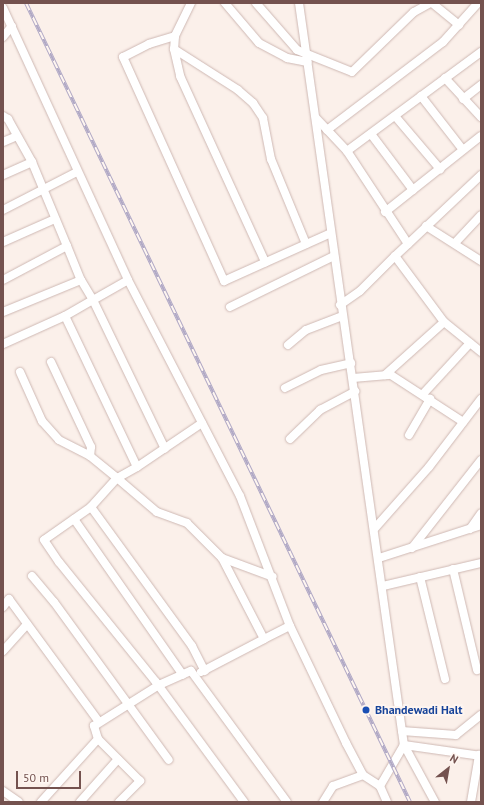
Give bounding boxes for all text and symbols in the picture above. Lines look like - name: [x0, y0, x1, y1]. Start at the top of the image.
- place label: Bhandewadi Halt: [375, 703, 462, 717]
- marker: Bhandewadi Halt: [360, 704, 372, 716]
- north arrow: [428, 749, 468, 789]
- text: N: [447, 751, 461, 767]
- scale bar: [18, 763, 83, 789]
- text: 50 m: [23, 770, 49, 785]

